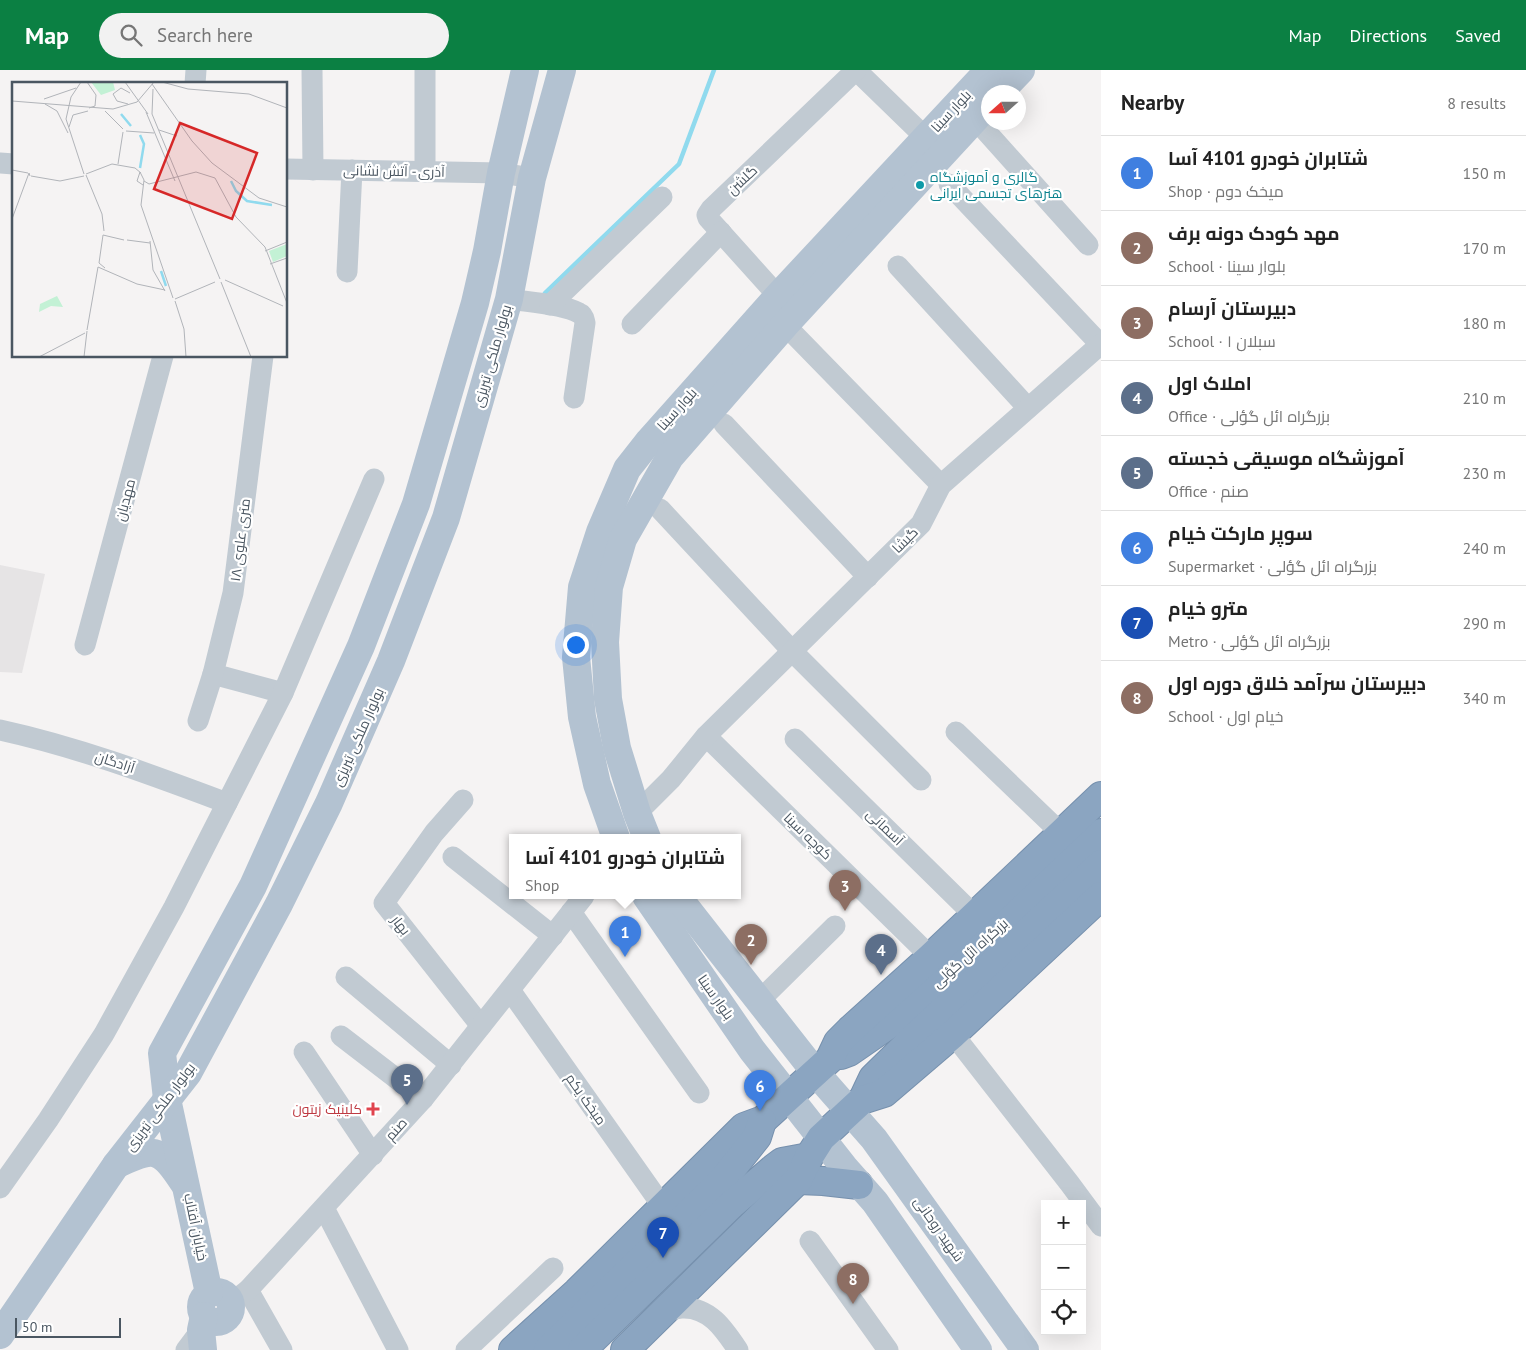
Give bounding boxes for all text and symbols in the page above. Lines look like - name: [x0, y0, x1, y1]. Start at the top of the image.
- search box: [99, 13, 449, 58]
- text: Map: [25, 20, 69, 51]
- icon: search: [117, 21, 145, 49]
- text: Search here: [157, 23, 253, 47]
- text: Map: [1289, 24, 1321, 47]
- text: Directions: [1349, 24, 1427, 47]
- text: Saved: [1455, 24, 1501, 47]
- inset map: [12, 82, 288, 358]
- north arrow: [981, 85, 1026, 130]
- street label: بلوار سینا: [927, 86, 975, 136]
- text: Nearby: [1121, 89, 1184, 116]
- text: 8 results: [1447, 93, 1506, 113]
- text: شتابران خودرو 4101 آسا: [1168, 146, 1368, 170]
- street label: آذرى - آتش نشانى: [343, 161, 445, 181]
- street label: گلشن: [723, 161, 761, 199]
- text: 1: [1132, 163, 1142, 183]
- text: 150 m: [1463, 163, 1506, 183]
- place label: گالری و آموزشگاه هنرهای تجسمی ایرانی: [930, 168, 1062, 202]
- marker: گالری و آموزشگاه هنرهای تجسمی ایرانی: [914, 179, 926, 191]
- text: Shop · میخک دوم: [1168, 181, 1284, 201]
- text: مهد کودک دونه برف: [1168, 221, 1340, 245]
- text: 2: [1132, 238, 1142, 258]
- text: 170 m: [1463, 238, 1506, 258]
- text: School · بلوار سینا: [1168, 256, 1286, 276]
- text: دبیرستان آرسام: [1168, 296, 1296, 320]
- street label: بولوار ملکی تبریزی: [469, 303, 515, 409]
- text: 3: [1132, 313, 1142, 333]
- text: 180 m: [1463, 313, 1506, 333]
- text: School · سبلان ۱: [1168, 331, 1276, 351]
- text: املاک اول: [1168, 371, 1252, 395]
- street label: بلوار سینا: [653, 384, 701, 434]
- text: 4: [1132, 388, 1142, 408]
- text: 210 m: [1463, 388, 1506, 408]
- text: Office · بزرگراه ائل گؤلی: [1168, 406, 1330, 426]
- text: آموزشگاه موسیقی خجسته: [1168, 446, 1404, 470]
- text: 5: [1132, 463, 1142, 483]
- text: 230 m: [1463, 463, 1506, 483]
- street label: مهدیان: [111, 477, 139, 523]
- text: Office · صنم: [1168, 481, 1249, 501]
- street label: ۱۸ متری علوی: [226, 497, 254, 583]
- text: سوپر مارکت خیام: [1168, 521, 1313, 545]
- street label: گیشا: [888, 523, 922, 557]
- text: 6: [1132, 538, 1142, 558]
- text: 240 m: [1463, 538, 1506, 558]
- text: Supermarket · بزرگراه ائل گؤلی: [1168, 556, 1377, 576]
- text: مترو خیام: [1168, 596, 1248, 620]
- text: 7: [1132, 613, 1142, 633]
- text: 290 m: [1463, 613, 1506, 633]
- text: Metro · بزرگراه ائل گؤلی: [1168, 631, 1330, 651]
- your location: [563, 632, 589, 658]
- text: دبیرستان سرآمد خلاق دوره اول: [1168, 671, 1426, 695]
- street label: بولوار ملکی تبریزی: [328, 685, 388, 789]
- text: 8: [1132, 688, 1142, 708]
- text: 340 m: [1463, 688, 1506, 708]
- text: School · خیام اول: [1168, 706, 1283, 726]
- street label: آزادگان: [93, 747, 137, 777]
- street label: آسمانی: [863, 805, 908, 849]
- street label: کوچه سینا: [779, 809, 836, 864]
- popup: [509, 834, 741, 899]
- text: شتابران خودرو 4101 آسا: [525, 845, 725, 869]
- pin: 3: [829, 870, 861, 911]
- text: Shop: [525, 875, 559, 895]
- street label: بهار: [387, 910, 414, 939]
- street label: بزرگراه ائل گؤلی: [928, 914, 1012, 992]
- pin: 1: [609, 916, 641, 957]
- pin: 2: [735, 924, 767, 965]
- pin: 4: [865, 934, 897, 975]
- street label: بلوار سینا: [694, 971, 738, 1023]
- street label: بولوار ملکی تبریزی: [121, 1059, 199, 1155]
- pin: 5: [391, 1064, 423, 1105]
- street label: میخک یکم: [561, 1070, 610, 1129]
- pin: 6: [744, 1070, 776, 1111]
- place label: کلینیک زیتون: [292, 1100, 362, 1118]
- marker: کلینیک زیتون: [366, 1102, 380, 1116]
- street label: صنم: [381, 1114, 412, 1145]
- street label: خیابان آفتاب: [180, 1192, 212, 1262]
- street label: شهید روحانی: [910, 1193, 968, 1265]
- map controls: [1041, 1200, 1086, 1335]
- button: +: [1041, 1200, 1086, 1245]
- pin: 7: [647, 1217, 679, 1258]
- button: −: [1041, 1245, 1086, 1290]
- pin: 8: [837, 1263, 869, 1304]
- button: locate: [1041, 1290, 1086, 1335]
- scale bar: [15, 1315, 121, 1338]
- text: 50 m: [22, 1318, 52, 1336]

